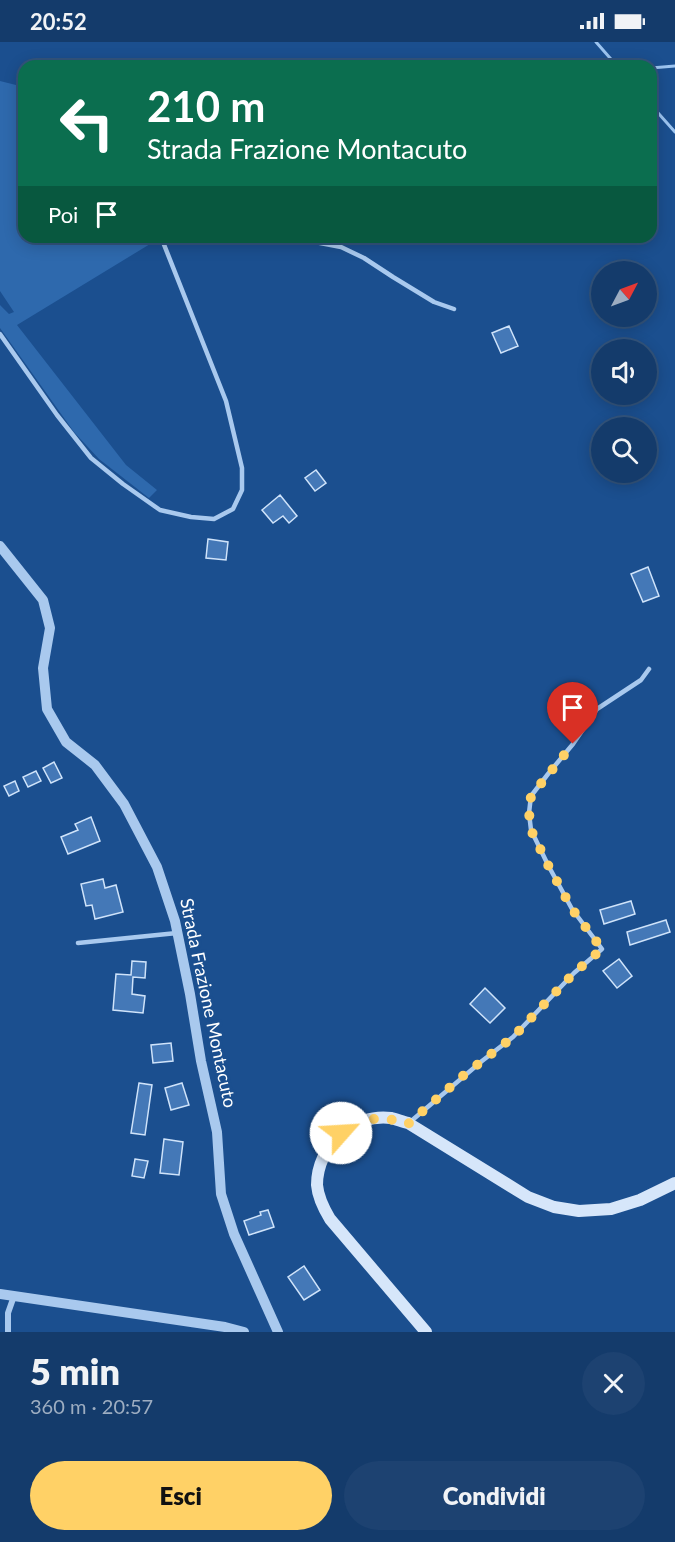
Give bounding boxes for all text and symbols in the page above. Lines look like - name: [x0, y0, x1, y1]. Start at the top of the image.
- text: 20:52: [30, 8, 87, 35]
- text: 210 m: [147, 81, 265, 131]
- icon: left: [48, 84, 126, 162]
- text: Strada Frazione Montacuto: [147, 132, 467, 165]
- icon: arrive: [90, 198, 123, 231]
- text: Poi: [48, 201, 78, 228]
- north arrow: [591, 261, 657, 327]
- map controls: [591, 261, 657, 483]
- button: sound: [591, 339, 657, 405]
- button: search: [591, 417, 657, 483]
- pin: [547, 682, 598, 744]
- icon: arrive: [556, 691, 589, 724]
- street label: Strada Frazione Montacuto: [176, 896, 242, 1110]
- position arrow: [309, 1101, 373, 1165]
- text: 5 min: [30, 1349, 120, 1393]
- button: close: [582, 1352, 645, 1415]
- text: 360 m · 20:57: [30, 1394, 153, 1418]
- button: Esci: [30, 1461, 332, 1530]
- button: Condividi: [344, 1461, 645, 1530]

